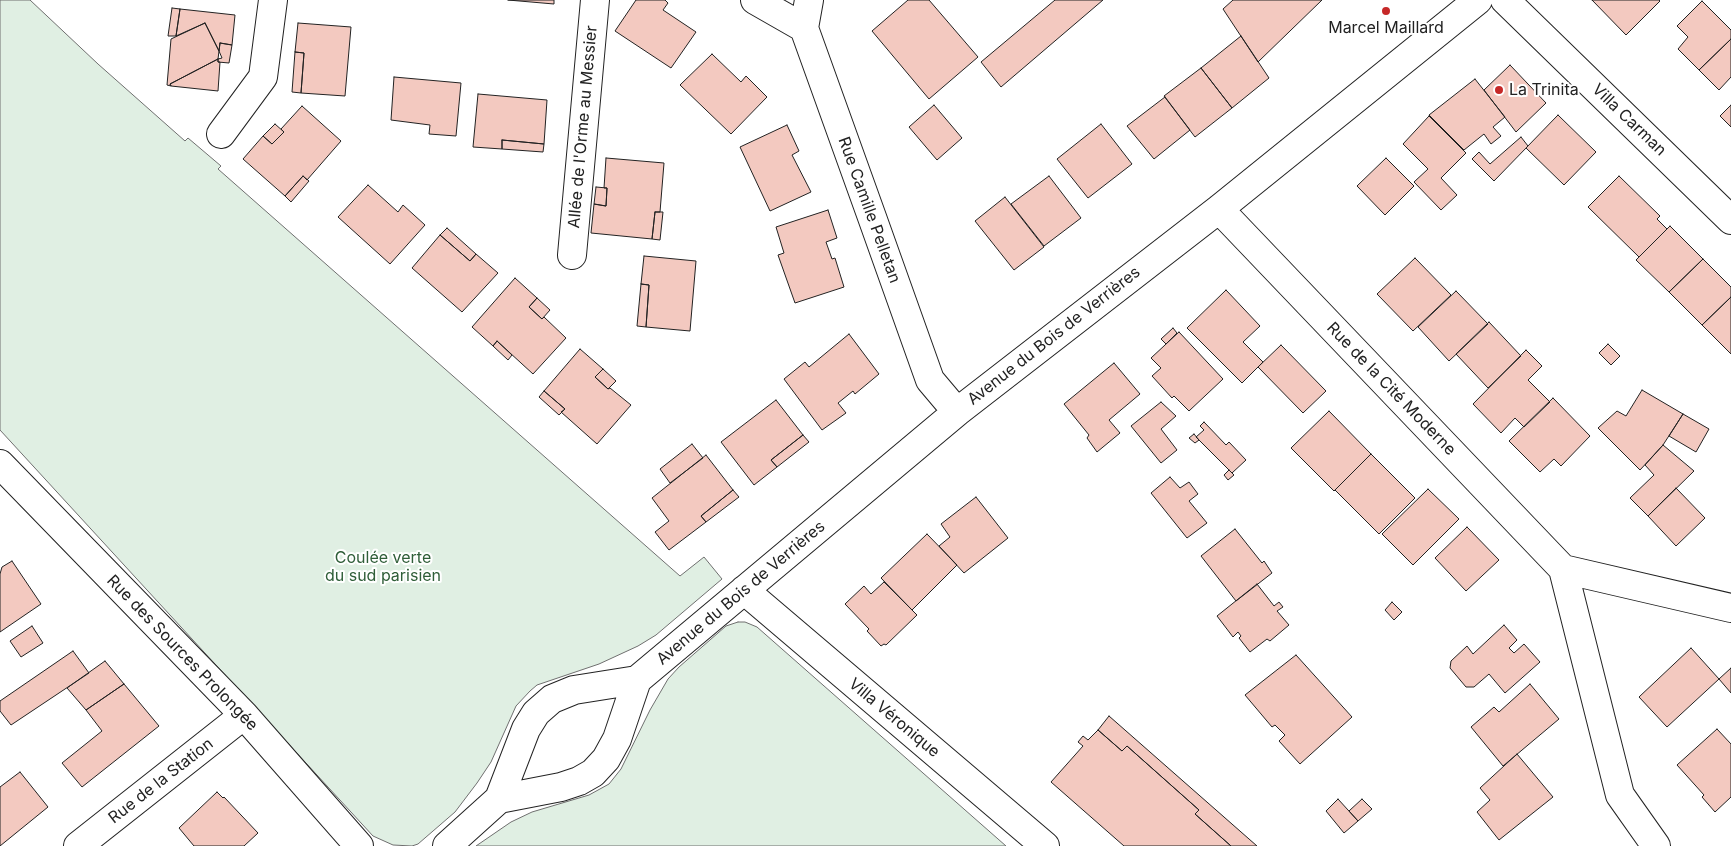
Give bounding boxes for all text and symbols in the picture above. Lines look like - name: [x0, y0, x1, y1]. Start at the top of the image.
- marker: Marcel Maillard: [1380, 5, 1392, 17]
- place label: Marcel Maillard: [1328, 18, 1444, 38]
- street label: Allée de l'Orme au Messier: [565, 25, 601, 229]
- place label: La Trinita: [1509, 80, 1579, 100]
- street label: Villa Carman: [1588, 80, 1670, 160]
- marker: La Trinita: [1493, 84, 1505, 96]
- street label: Rue Camille Pelletan: [834, 134, 904, 286]
- street label: Avenue du Bois de Verrières: [964, 263, 1144, 409]
- street label: Rue de la Cité Moderne: [1323, 319, 1459, 459]
- street label: Avenue du Bois de Verrières: [653, 517, 829, 669]
- park label: Coulée verte du sud parisien: [325, 548, 441, 586]
- street label: Rue des Sources Prolongée: [102, 571, 262, 735]
- street label: Villa Véronique: [845, 674, 943, 762]
- street label: Rue de la Station: [105, 734, 217, 828]

